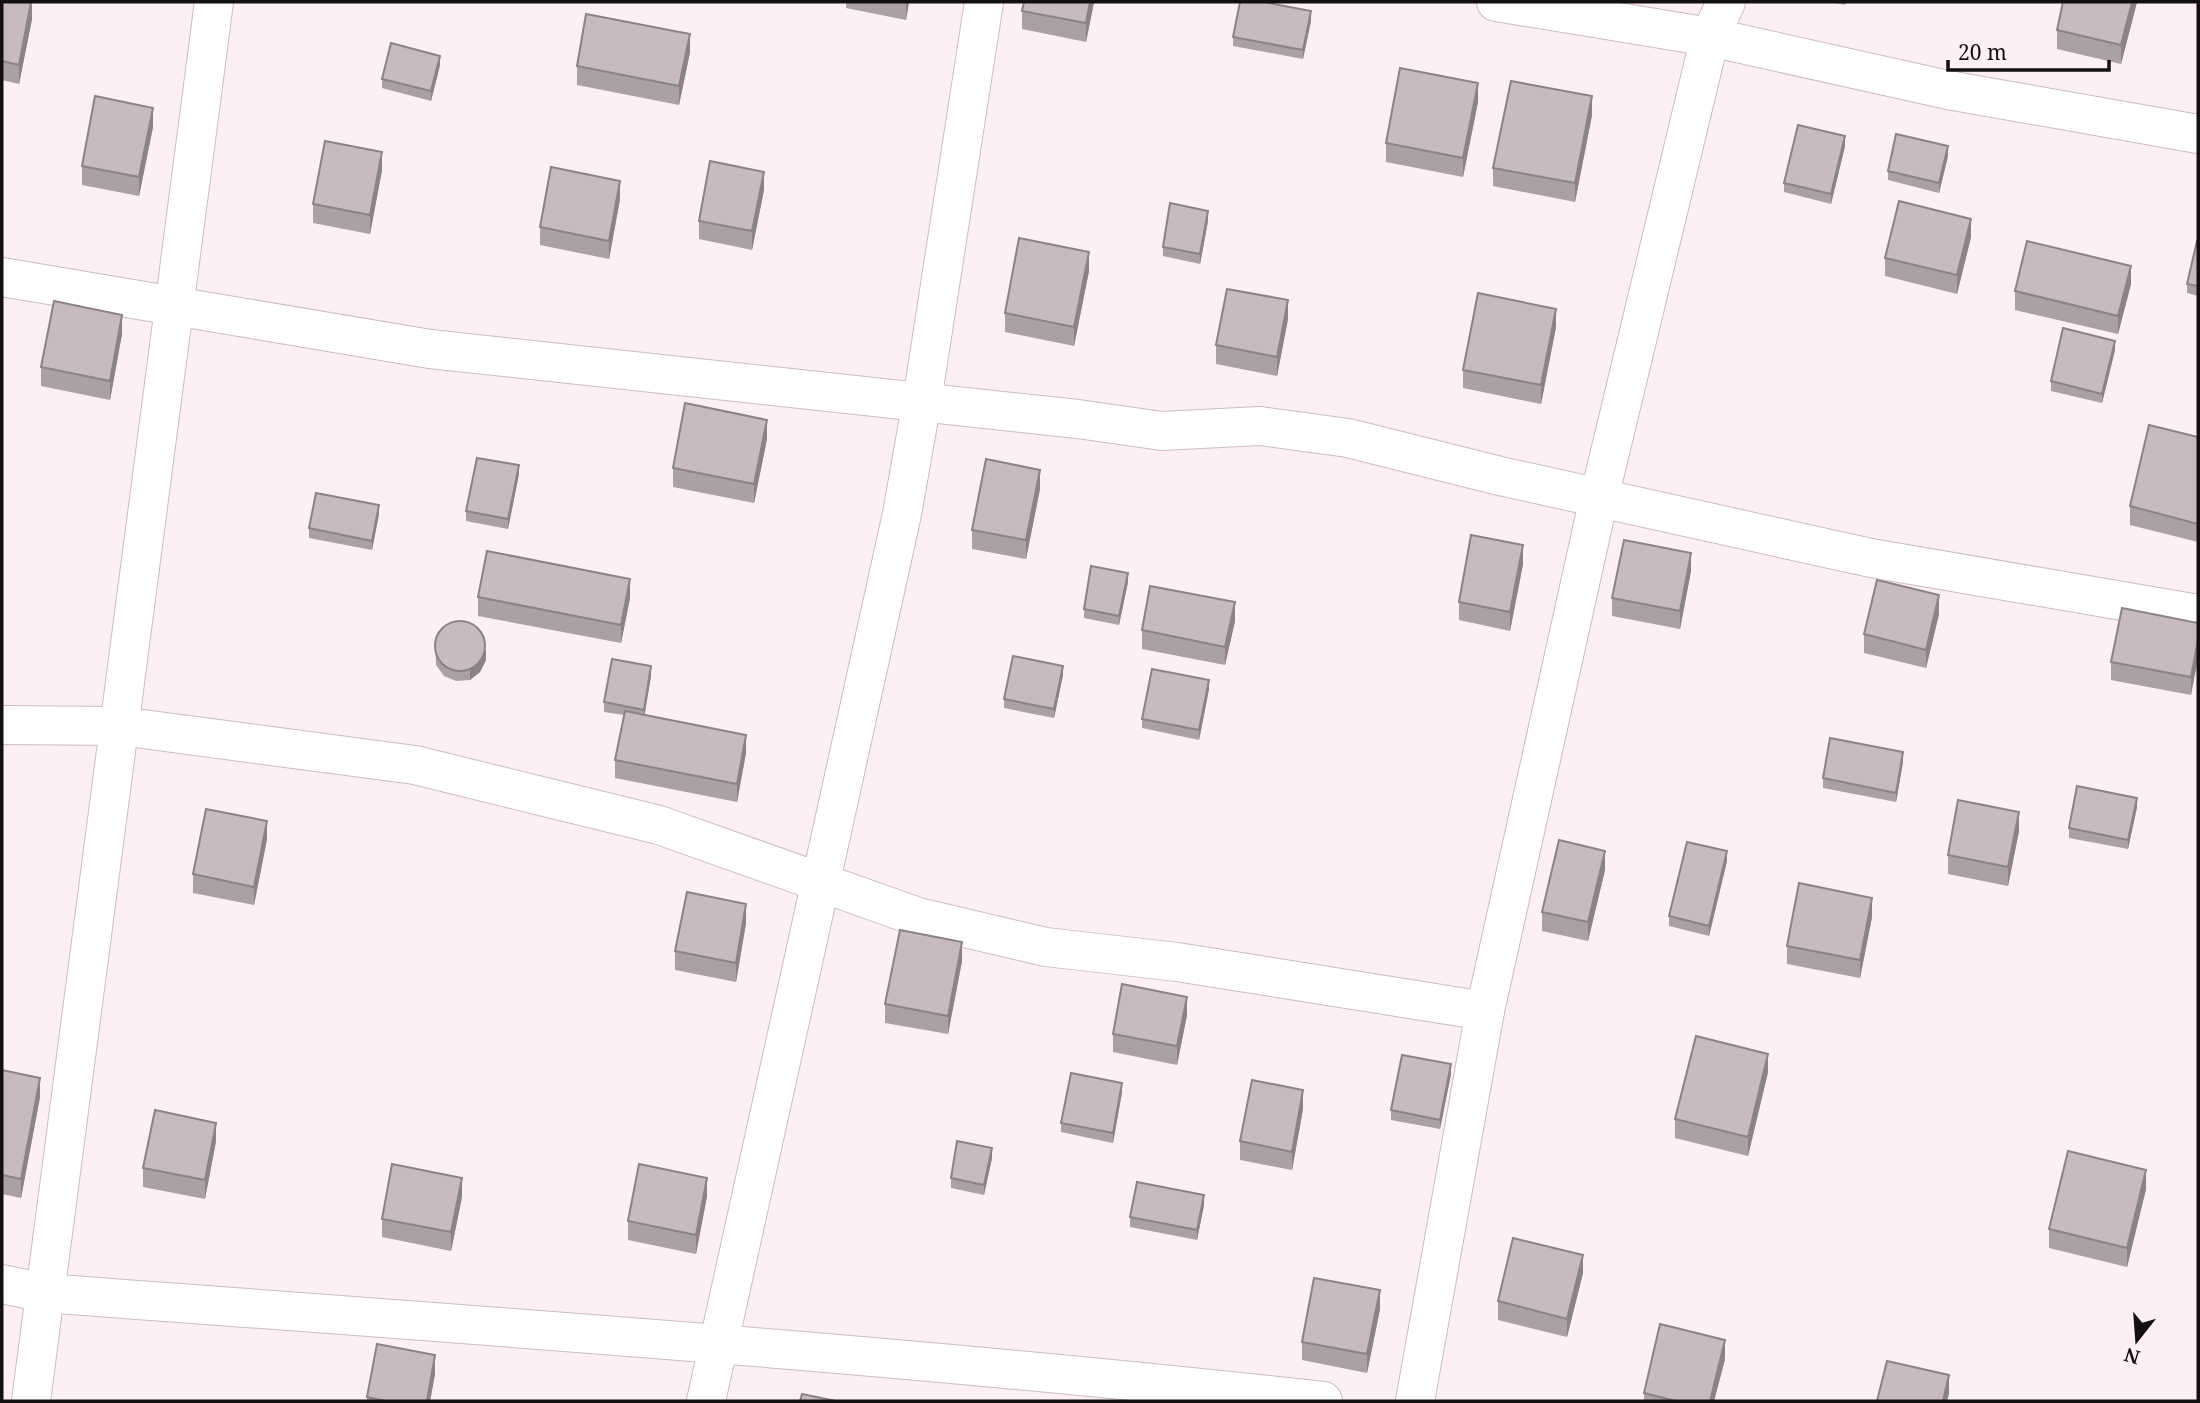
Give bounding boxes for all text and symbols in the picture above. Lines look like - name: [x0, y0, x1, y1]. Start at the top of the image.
- scale bar: [1948, 28, 2109, 72]
- text: 20 m: [1958, 38, 2007, 66]
- north arrow: [2102, 1305, 2172, 1375]
- text: N: [2121, 1342, 2143, 1371]

